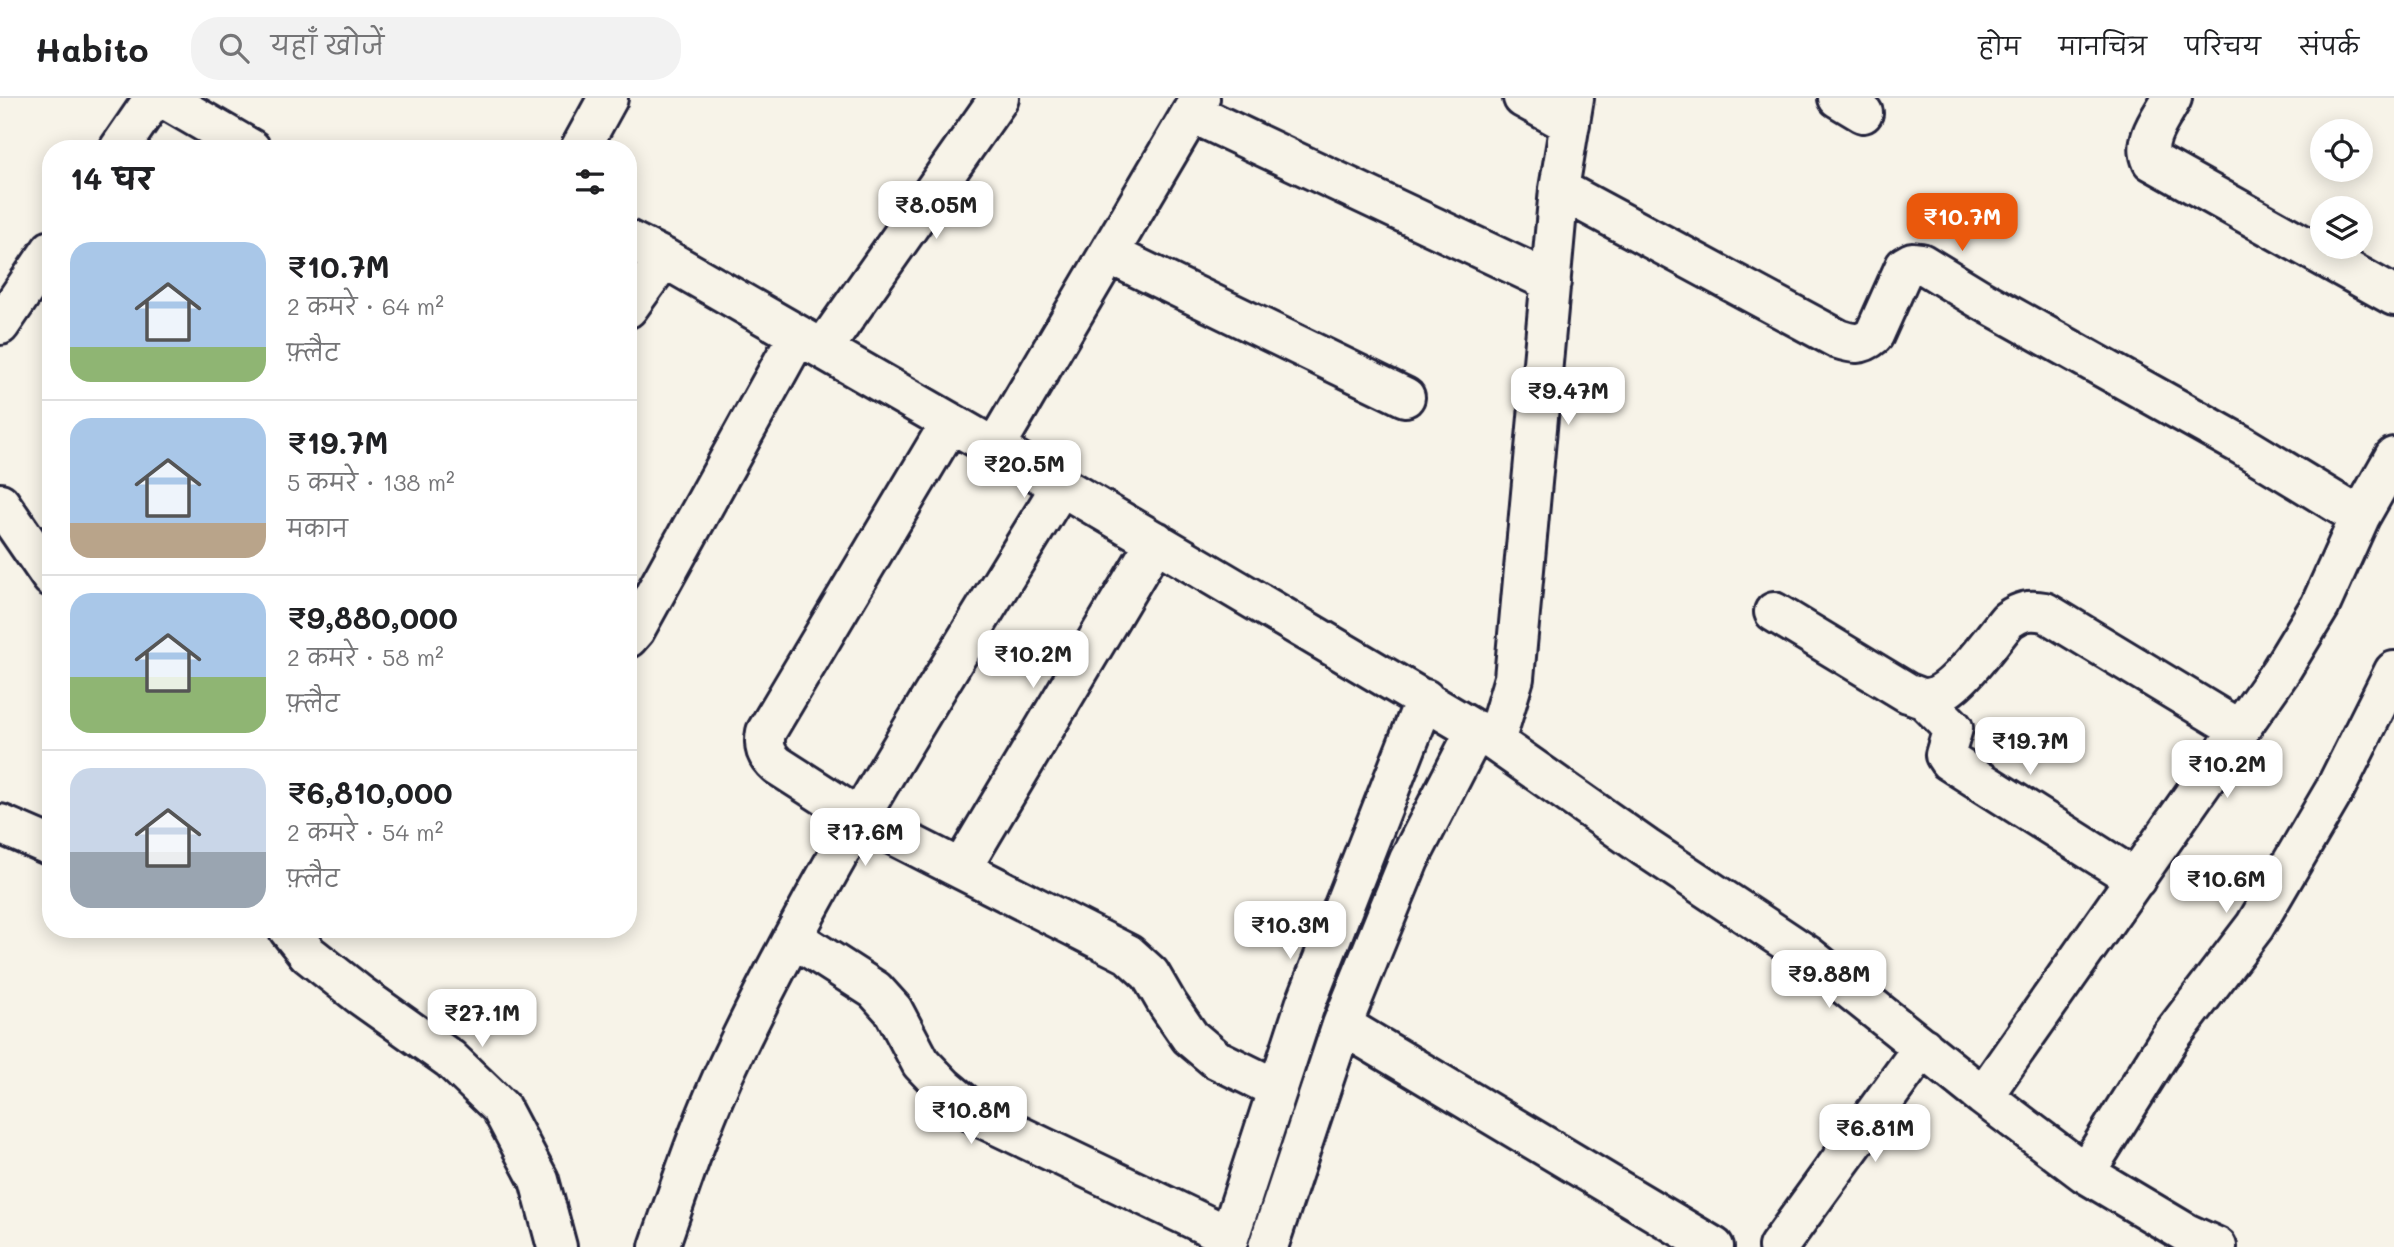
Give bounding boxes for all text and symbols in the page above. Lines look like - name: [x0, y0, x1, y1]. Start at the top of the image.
- search box: [191, 17, 681, 80]
- text: Habito: [35, 27, 149, 70]
- text: यहाँ खोजें: [271, 28, 384, 62]
- icon: search: [215, 29, 253, 67]
- text: होम: [1978, 30, 2021, 61]
- text: मानचित्र: [2059, 30, 2147, 61]
- text: परिचय: [2185, 30, 2261, 61]
- text: संपर्क: [2299, 30, 2359, 61]
- map controls: [2310, 119, 2373, 259]
- button: locate: [2310, 119, 2373, 182]
- text: 14 घर: [70, 158, 153, 198]
- icon: filters: [571, 163, 609, 201]
- pin: ₹8.05M: [879, 181, 993, 241]
- text: ₹8.05M: [894, 189, 978, 219]
- pin: ₹10.7M: [1905, 194, 2019, 253]
- button: layers: [2310, 196, 2373, 259]
- text: ₹10.7M: [1923, 201, 2001, 231]
- text: ₹10.7M: [287, 246, 390, 286]
- icon: home: [126, 270, 210, 354]
- text: 2 कमरे · 64 m²: [287, 291, 444, 321]
- text: फ़्लैट: [287, 337, 339, 367]
- pin: ₹9.47M: [1511, 368, 1625, 427]
- text: ₹9.47M: [1527, 375, 1609, 405]
- text: ₹19.7M: [287, 422, 388, 462]
- pin: ₹20.5M: [967, 440, 1081, 500]
- icon: home: [126, 446, 210, 530]
- text: ₹20.5M: [983, 448, 1065, 478]
- text: 5 कमरे · 138 m²: [287, 467, 455, 497]
- text: मकान: [287, 513, 348, 543]
- text: ₹9,880,000: [287, 597, 458, 637]
- icon: home: [126, 621, 210, 705]
- pin: ₹10.2M: [976, 630, 1090, 690]
- text: ₹10.2M: [994, 638, 1072, 668]
- text: 2 कमरे · 58 m²: [287, 642, 444, 672]
- text: फ़्लैट: [287, 688, 339, 718]
- pin: ₹19.7M: [1973, 718, 2087, 777]
- text: ₹19.7M: [1991, 725, 2069, 755]
- pin: ₹10.2M: [2170, 740, 2284, 800]
- text: ₹10.2M: [2188, 748, 2266, 778]
- text: ₹6,810,000: [287, 772, 452, 812]
- icon: home: [126, 796, 210, 880]
- pin: ₹17.6M: [808, 808, 922, 868]
- text: ₹17.6M: [826, 816, 904, 846]
- text: 2 कमरे · 54 m²: [287, 817, 443, 847]
- pin: ₹10.6M: [2169, 856, 2283, 915]
- text: फ़्लैट: [287, 863, 339, 893]
- text: ₹10.6M: [2186, 863, 2266, 893]
- pin: ₹10.3M: [1233, 902, 1347, 961]
- text: ₹10.3M: [1250, 909, 1330, 939]
- pin: ₹9.88M: [1772, 950, 1886, 1010]
- text: ₹9.88M: [1787, 958, 1871, 988]
- pin: ₹27.1M: [425, 990, 539, 1049]
- text: ₹27.1M: [444, 997, 520, 1027]
- pin: ₹10.8M: [914, 1086, 1028, 1146]
- text: ₹10.8M: [931, 1094, 1011, 1124]
- pin: ₹6.81M: [1818, 1104, 1932, 1164]
- text: ₹6.81M: [1835, 1112, 1915, 1142]

